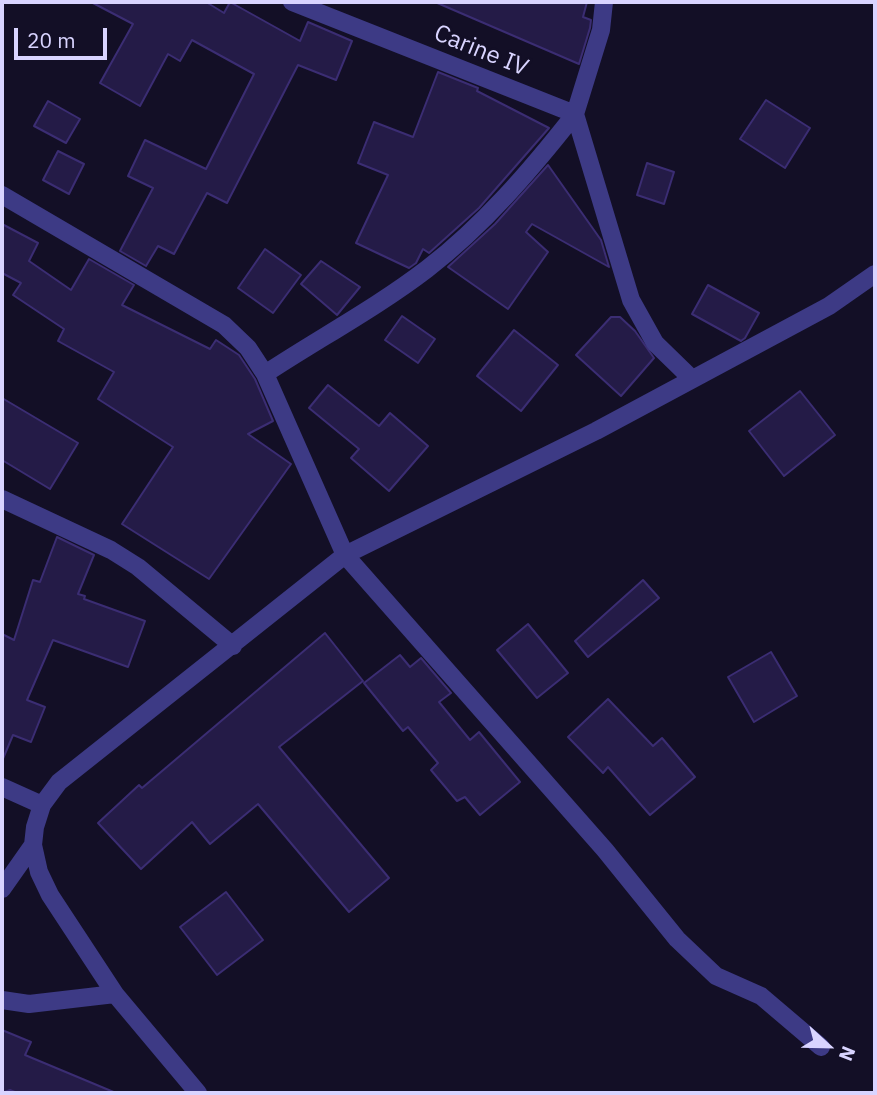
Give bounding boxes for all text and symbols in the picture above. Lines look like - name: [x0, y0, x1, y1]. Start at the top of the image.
- scale bar: [18, 14, 110, 58]
- street label: Carine IV: [430, 19, 532, 83]
- text: 20 m: [27, 26, 76, 54]
- north arrow: [793, 1011, 863, 1081]
- text: N: [834, 1043, 861, 1065]

